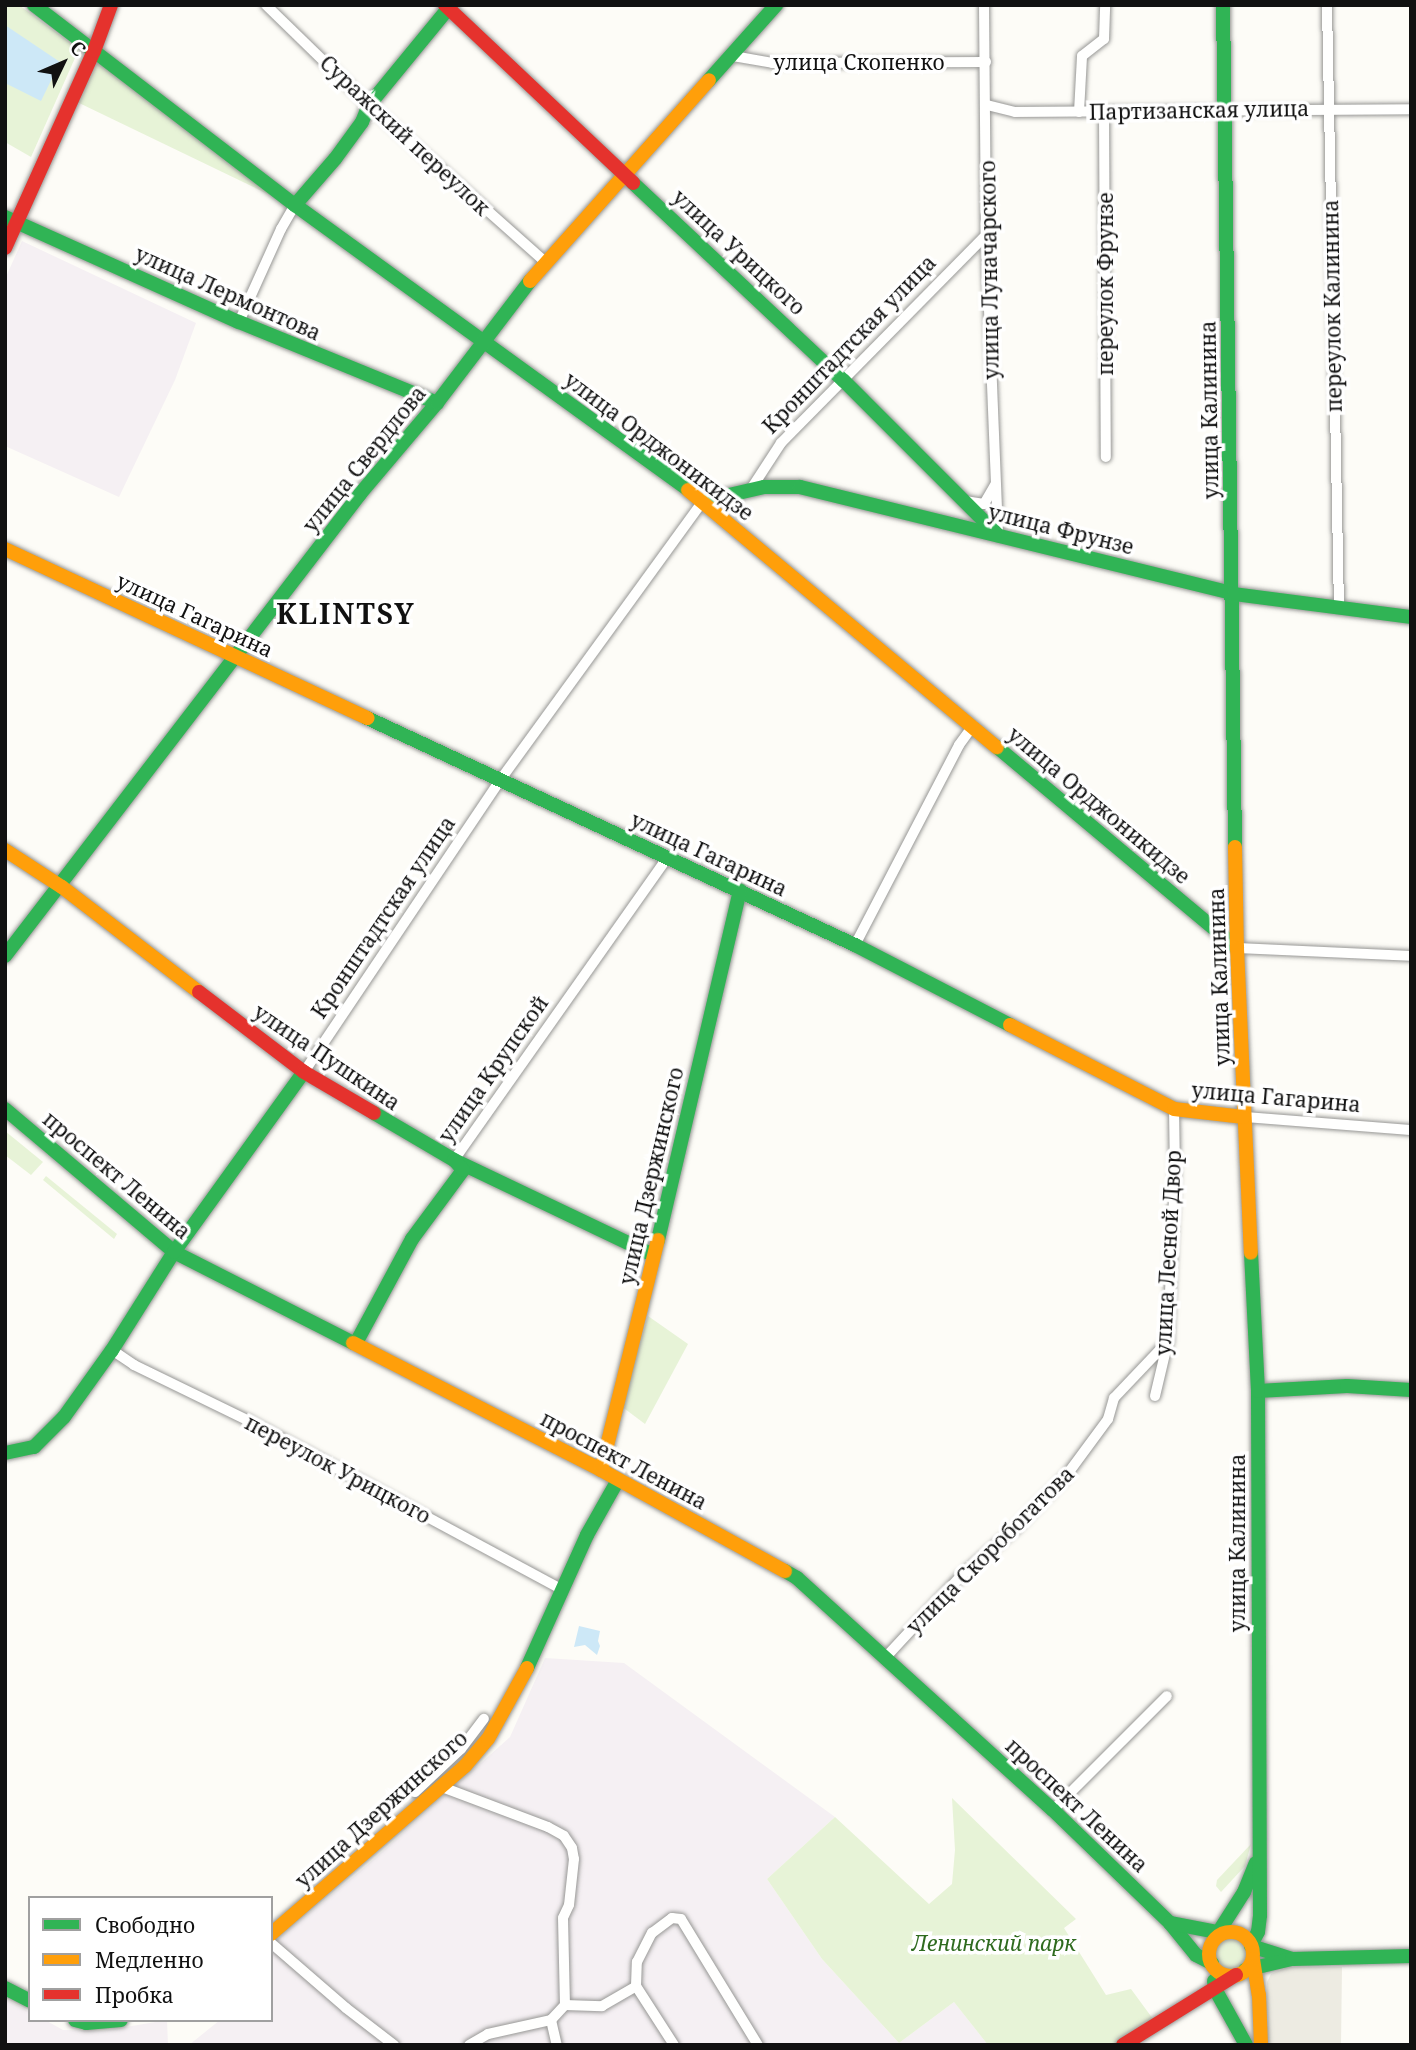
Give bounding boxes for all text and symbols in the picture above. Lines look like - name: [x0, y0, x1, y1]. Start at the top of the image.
- north arrow: [28, 28, 98, 98]
- text: С: [64, 35, 92, 62]
- street label: улица Скопенко: [773, 49, 945, 75]
- street label: Суражский переулок: [315, 50, 495, 220]
- street label: Партизанская улица: [1089, 95, 1309, 125]
- street label: улица Луначарского: [974, 160, 1004, 380]
- street label: улица Урицкого: [667, 184, 811, 320]
- street label: переулок Фрунзе: [1092, 192, 1118, 376]
- street label: переулок Калинина: [1318, 199, 1346, 413]
- street label: улица Лермонтова: [131, 241, 325, 345]
- street label: Кронштадтская улица: [757, 250, 941, 438]
- street label: улица Калинина: [1195, 321, 1223, 499]
- street label: улица Орджоникидзе: [560, 367, 758, 525]
- street label: улица Свердлова: [297, 381, 431, 537]
- street label: улица Фрунзе: [986, 499, 1136, 559]
- street label: улица Гагарина: [113, 568, 277, 662]
- district label: KLINTSY: [277, 596, 415, 630]
- street label: улица Орджоникидзе: [1003, 721, 1195, 889]
- street label: улица Гагарина: [627, 807, 791, 901]
- street label: Кронштадтская улица: [306, 811, 460, 1023]
- street label: улица Калинина: [1203, 887, 1235, 1067]
- street label: улица Крупской: [433, 991, 553, 1147]
- street label: улица Пушкина: [249, 999, 405, 1115]
- street label: улица Дзержинского: [614, 1065, 688, 1287]
- street label: улица Гагарина: [1190, 1077, 1362, 1117]
- street label: проспект Ленина: [38, 1106, 196, 1244]
- street label: улица Лесной Двор: [1150, 1150, 1186, 1356]
- street label: проспект Ленина: [537, 1406, 711, 1514]
- street label: переулок Урицкого: [241, 1409, 435, 1529]
- street label: улица Калинина: [1224, 1454, 1250, 1632]
- street label: улица Скоробогатова: [901, 1461, 1079, 1639]
- street label: улица Дзержинского: [290, 1725, 472, 1893]
- street label: проспект Ленина: [1001, 1733, 1153, 1877]
- legend: [28, 1896, 273, 2022]
- text: Свободно: [95, 1911, 195, 1939]
- park label: Ленинский парк: [912, 1930, 1076, 1956]
- text: Медленно: [95, 1946, 204, 1974]
- text: Пробка: [95, 1981, 174, 2009]

